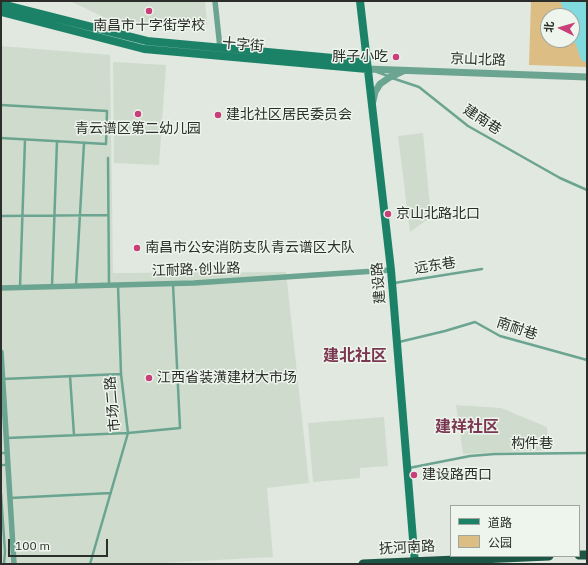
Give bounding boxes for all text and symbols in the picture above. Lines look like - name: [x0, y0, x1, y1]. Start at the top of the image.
- marker: 南昌市十字街学校: [144, 6, 154, 16]
- north arrow: [540, 8, 580, 48]
- place label: 南昌市十字街学校: [93, 18, 205, 34]
- text: 北: [542, 21, 556, 33]
- street label: 十字街: [221, 35, 265, 55]
- place label: 胖子小吃: [332, 49, 388, 65]
- street label: 京山北路: [450, 51, 506, 69]
- marker: 胖子小吃: [391, 52, 401, 62]
- street label: 建南巷: [460, 102, 504, 138]
- place label: 建北社区居民委员会: [226, 107, 352, 123]
- marker: 青云谱区第二幼儿园: [133, 109, 143, 119]
- marker: 建北社区居民委员会: [213, 110, 223, 120]
- place label: 青云谱区第二幼儿园: [75, 121, 201, 137]
- place label: 京山北路北口: [396, 206, 480, 222]
- marker: 京山北路北口: [383, 209, 393, 219]
- place label: 南昌市公安消防支队青云谱区大队: [145, 240, 355, 256]
- marker: 南昌市公安消防支队青云谱区大队: [132, 243, 142, 253]
- street label: 远东巷: [413, 254, 457, 278]
- street label: 江耐路·创业路: [151, 260, 241, 280]
- street label: 建设路: [369, 261, 389, 305]
- street label: 南耐巷: [494, 314, 540, 344]
- district label: 建北社区: [323, 346, 387, 366]
- place label: 江西省装潢建材大市场: [157, 370, 297, 386]
- marker: 江西省装潢建材大市场: [144, 373, 154, 383]
- street label: 市场二路: [102, 375, 124, 433]
- district label: 建祥社区: [435, 417, 499, 437]
- street label: 构件巷: [511, 436, 553, 452]
- place label: 建设路西口: [422, 467, 492, 483]
- marker: 建设路西口: [409, 470, 419, 480]
- legend: [450, 505, 580, 557]
- text: 道路: [488, 515, 512, 530]
- scale bar: [10, 531, 110, 557]
- text: 公园: [488, 535, 512, 550]
- text: 100 m: [15, 538, 50, 553]
- street label: 抚河南路: [379, 538, 435, 558]

